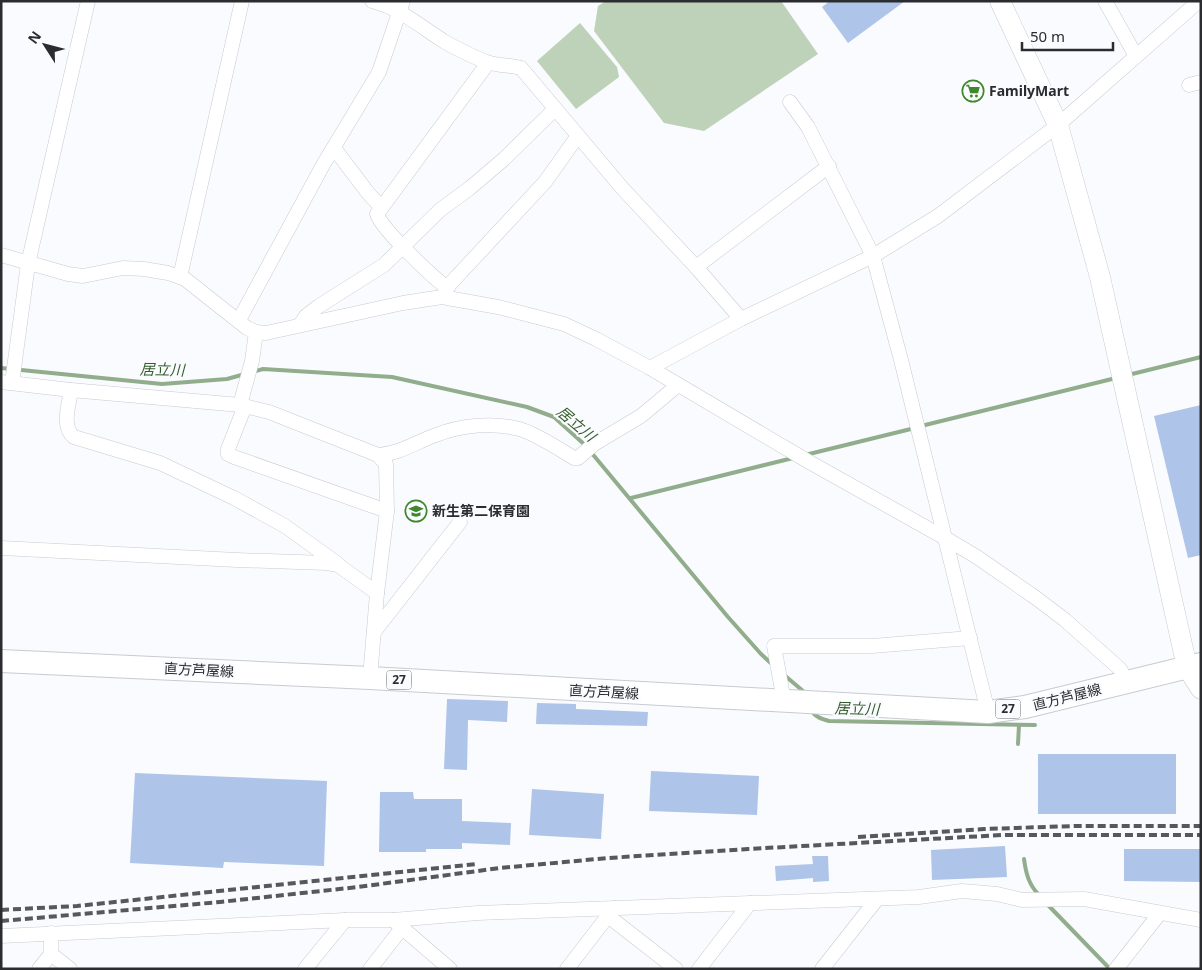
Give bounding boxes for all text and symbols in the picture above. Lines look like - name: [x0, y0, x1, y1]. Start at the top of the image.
- north arrow: [20, 20, 70, 70]
- scale bar: [1022, 20, 1113, 52]
- text: 50 m: [1030, 26, 1065, 46]
- text: N: [23, 27, 45, 47]
- supermarket icon: FamilyMart: [961, 79, 985, 103]
- place label: FamilyMart: [989, 81, 1069, 100]
- water label: 居立川: [139, 359, 187, 379]
- water label: 居立川: [553, 401, 602, 447]
- school or university icon: 新生第二保育園: [404, 499, 428, 523]
- place label: 新生第二保育園: [432, 501, 530, 520]
- street label: 直方芦屋線: [164, 658, 234, 681]
- road number: 27: [386, 670, 412, 690]
- street label: 直方芦屋線: [1031, 679, 1103, 714]
- street label: 直方芦屋線: [569, 680, 639, 703]
- water label: 居立川: [834, 697, 882, 719]
- road number: 27: [996, 700, 1020, 719]

